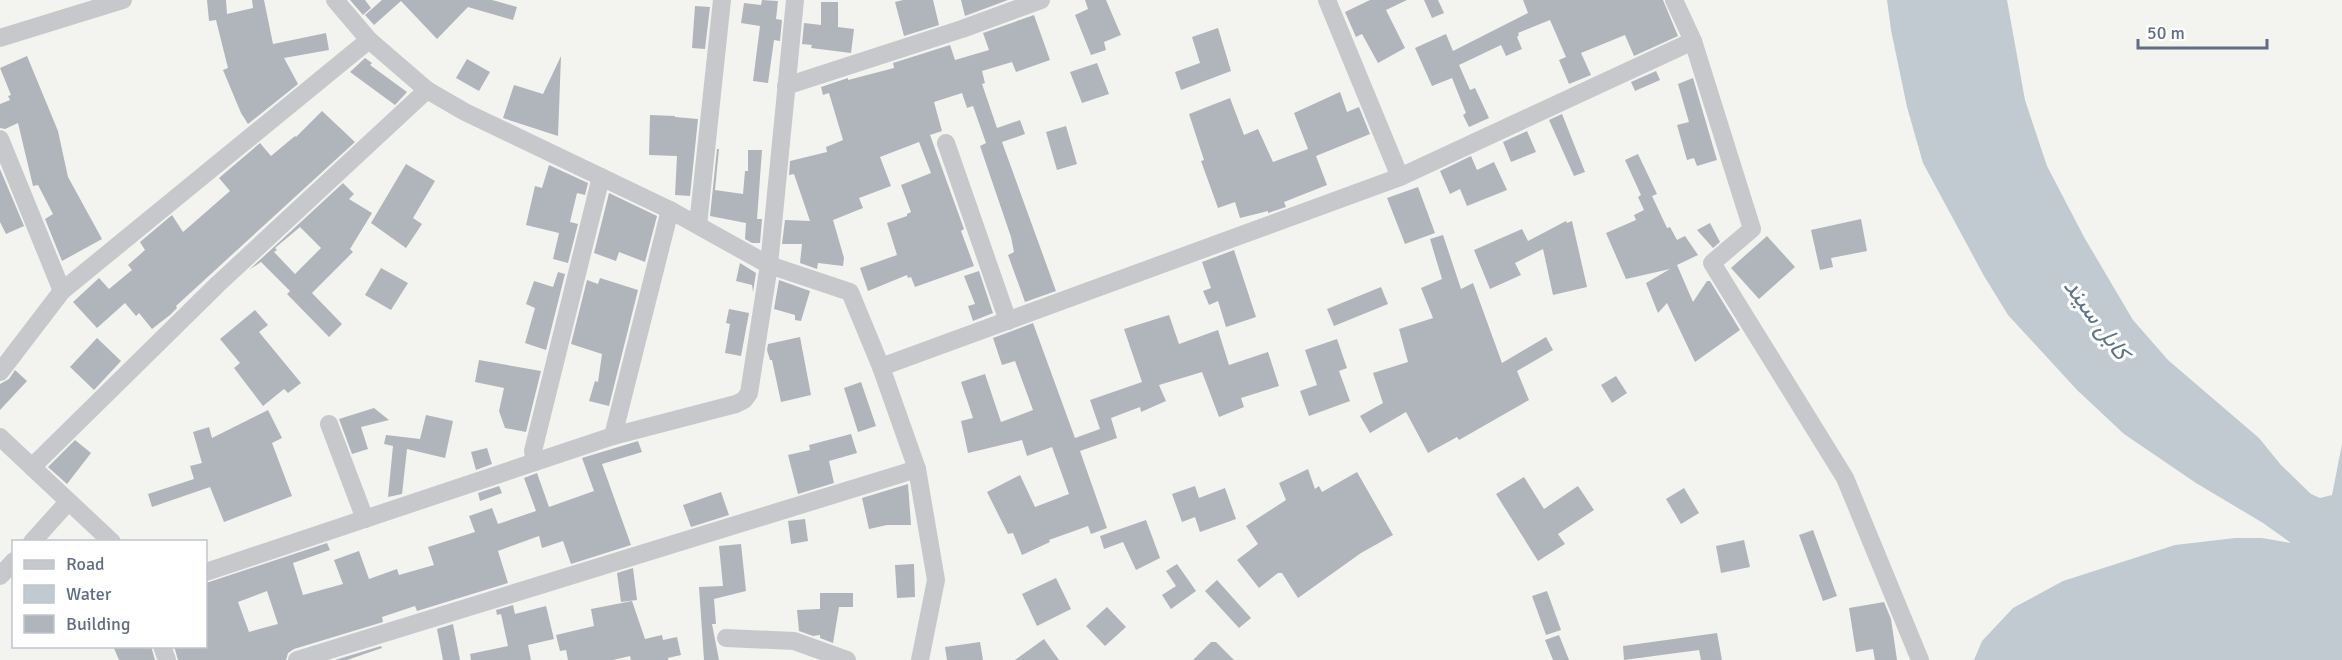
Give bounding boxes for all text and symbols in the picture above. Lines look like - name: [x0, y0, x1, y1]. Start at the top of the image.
- scale bar: [2138, 12, 2267, 50]
- text: 50 m: [2147, 22, 2185, 44]
- water label: کابل سيند: [2057, 272, 2139, 369]
- legend: [12, 540, 207, 648]
- text: Road: [66, 553, 105, 575]
- text: Water: [66, 583, 112, 605]
- text: Building: [66, 613, 130, 635]

